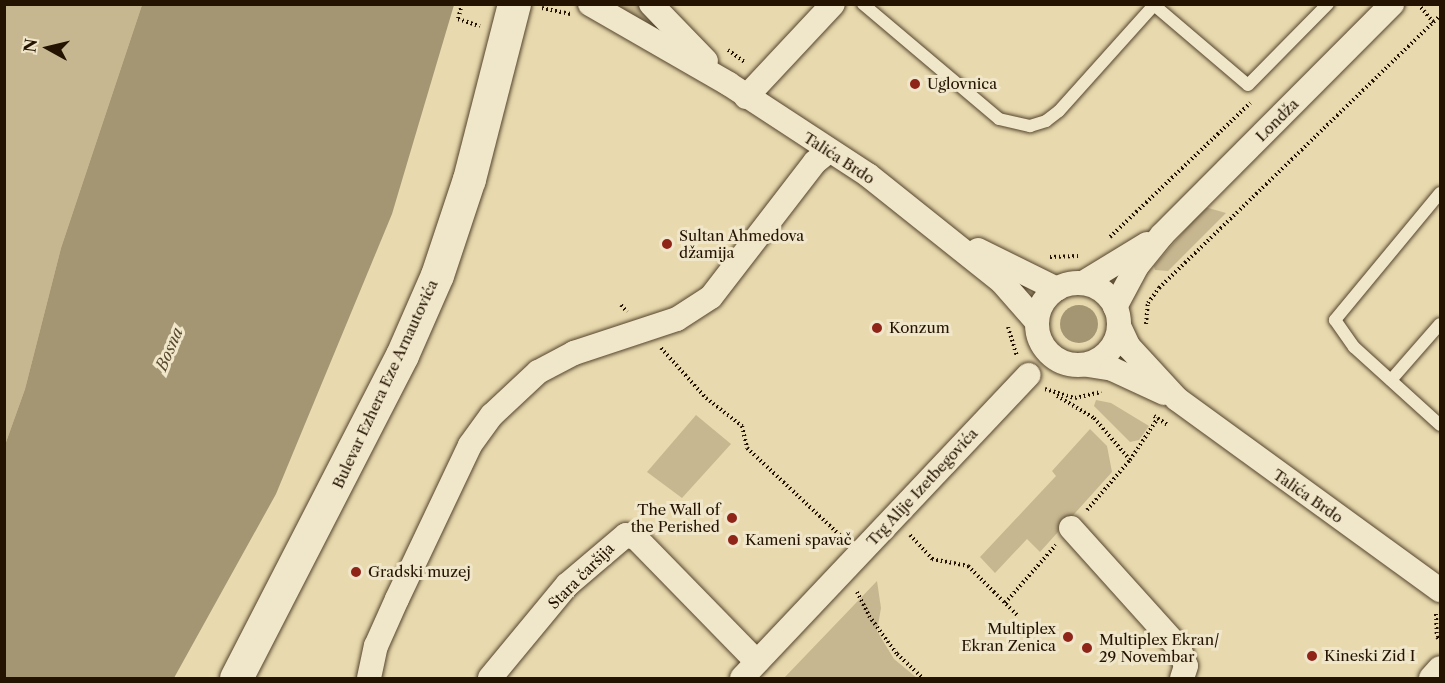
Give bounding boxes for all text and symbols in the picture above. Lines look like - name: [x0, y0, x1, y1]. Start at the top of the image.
- north arrow: [18, 18, 78, 78]
- text: N: [19, 37, 41, 54]
- place label: Uglovnica: [927, 75, 997, 93]
- marker: Uglovnica: [908, 77, 922, 91]
- street label: Londža: [1252, 95, 1302, 145]
- street label: Talića Brdo: [800, 128, 878, 188]
- place label: Sultan Ahmedova džamija: [679, 226, 805, 261]
- marker: Sultan Ahmedova džamija: [660, 237, 674, 251]
- street label: Bulevar Ezhera Eze Arnautovića: [328, 276, 442, 492]
- place label: Konzum: [889, 319, 950, 337]
- marker: Konzum: [870, 321, 884, 335]
- water label: Bosna: [151, 324, 187, 374]
- street label: Trg Alije Izetbegovića: [863, 424, 981, 550]
- street label: Talića Brdo: [1269, 465, 1347, 527]
- place label: The Wall of the Perished: [631, 500, 720, 535]
- marker: The Wall of the Perished: [725, 511, 739, 525]
- place label: Kameni spavač: [745, 531, 852, 549]
- marker: Kameni spavač: [726, 533, 740, 547]
- street label: Stara čaršija: [544, 539, 618, 613]
- place label: Gradski muzej: [368, 563, 471, 581]
- marker: Gradski muzej: [349, 565, 363, 579]
- place label: Multiplex Ekran Zenica: [961, 619, 1056, 654]
- marker: Multiplex Ekran Zenica: [1061, 630, 1075, 644]
- place label: Multiplex Ekran/ 29 Novembar: [1099, 630, 1220, 665]
- marker: Multiplex Ekran/ 29 Novembar: [1080, 641, 1094, 655]
- place label: Kineski Zid I: [1324, 647, 1415, 665]
- marker: Kineski Zid I: [1305, 649, 1319, 663]

